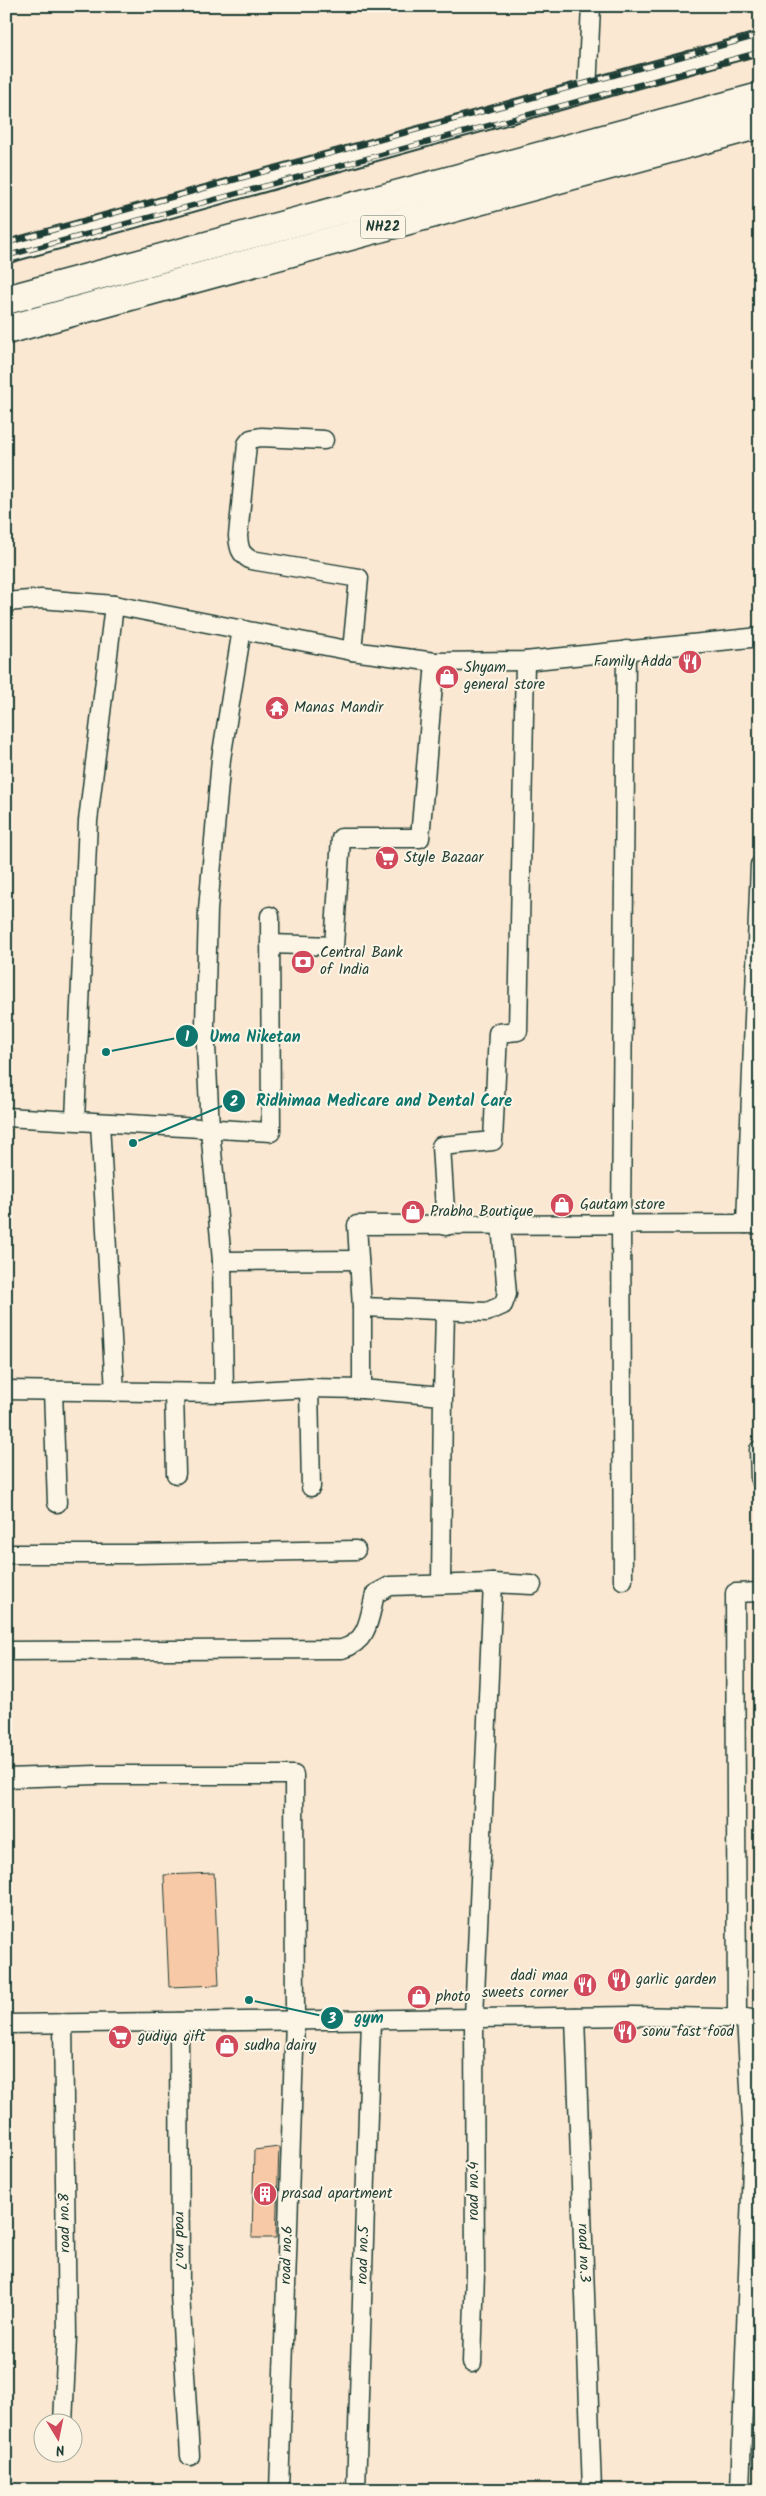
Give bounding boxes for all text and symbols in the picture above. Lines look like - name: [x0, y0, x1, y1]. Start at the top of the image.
- road number: NH22: [360, 216, 406, 238]
- restaurant icon: Family Adda: [677, 649, 703, 675]
- place label: Family Adda: [594, 650, 672, 674]
- place label: Shyam general store: [463, 656, 545, 697]
- shop icon: Shyam general store: [434, 664, 460, 690]
- temple icon: Manas Mandir: [264, 695, 290, 721]
- place label: Manas Mandir: [294, 696, 384, 720]
- supermarket icon: Style Bazaar: [374, 845, 400, 871]
- place label: Style Bazaar: [404, 846, 485, 870]
- place label: Central Bank of India: [320, 941, 404, 982]
- bank icon: Central Bank of India: [290, 949, 316, 975]
- callout: Uma Niketan: [174, 1021, 310, 1052]
- text: 1: [185, 1025, 190, 1049]
- text: Uma Niketan: [209, 1025, 301, 1050]
- callout: Ridhimaa Medicare and Dental Care: [221, 1085, 523, 1116]
- text: Ridhimaa Medicare and Dental Care: [256, 1089, 512, 1114]
- text: 2: [230, 1090, 239, 1114]
- shop icon: Gautam store: [549, 1192, 575, 1218]
- place label: Gautam store: [580, 1193, 665, 1217]
- shop icon: Prabha Boutique: [400, 1199, 426, 1225]
- place label: Prabha Boutique: [430, 1200, 533, 1224]
- place label: dadi maa sweets corner: [482, 1964, 569, 2005]
- restaurant icon: garlic garden: [606, 1967, 632, 1993]
- place label: garlic garden: [635, 1968, 716, 1992]
- restaurant icon: dadi maa sweets corner: [572, 1972, 598, 1998]
- shop icon: photo: [406, 1984, 432, 2010]
- place label: photo: [435, 1985, 471, 2009]
- callout: gym: [319, 2002, 393, 2033]
- text: gym: [353, 2006, 384, 2031]
- text: 3: [327, 2007, 336, 2031]
- restaurant icon: sonu fast food: [612, 2019, 638, 2045]
- place label: sonu fast food: [642, 2020, 735, 2044]
- supermarket icon: gudiya gift: [107, 2024, 133, 2050]
- place label: gudiya gift: [137, 2025, 206, 2049]
- shop icon: sudha dairy: [214, 2033, 240, 2059]
- place label: sudha dairy: [244, 2034, 317, 2058]
- street label: road no.4: [462, 2162, 486, 2220]
- building icon: prasad apartment: [252, 2181, 278, 2207]
- place label: prasad apartment: [281, 2182, 393, 2206]
- street label: road no.8: [52, 2192, 78, 2253]
- street label: road no.7: [168, 2211, 192, 2270]
- street label: road no.3: [570, 2223, 597, 2283]
- street label: road no.5: [351, 2224, 376, 2285]
- street label: road no.6: [274, 2225, 300, 2285]
- north arrow: [32, 2414, 82, 2464]
- text: N: [54, 2438, 66, 2461]

